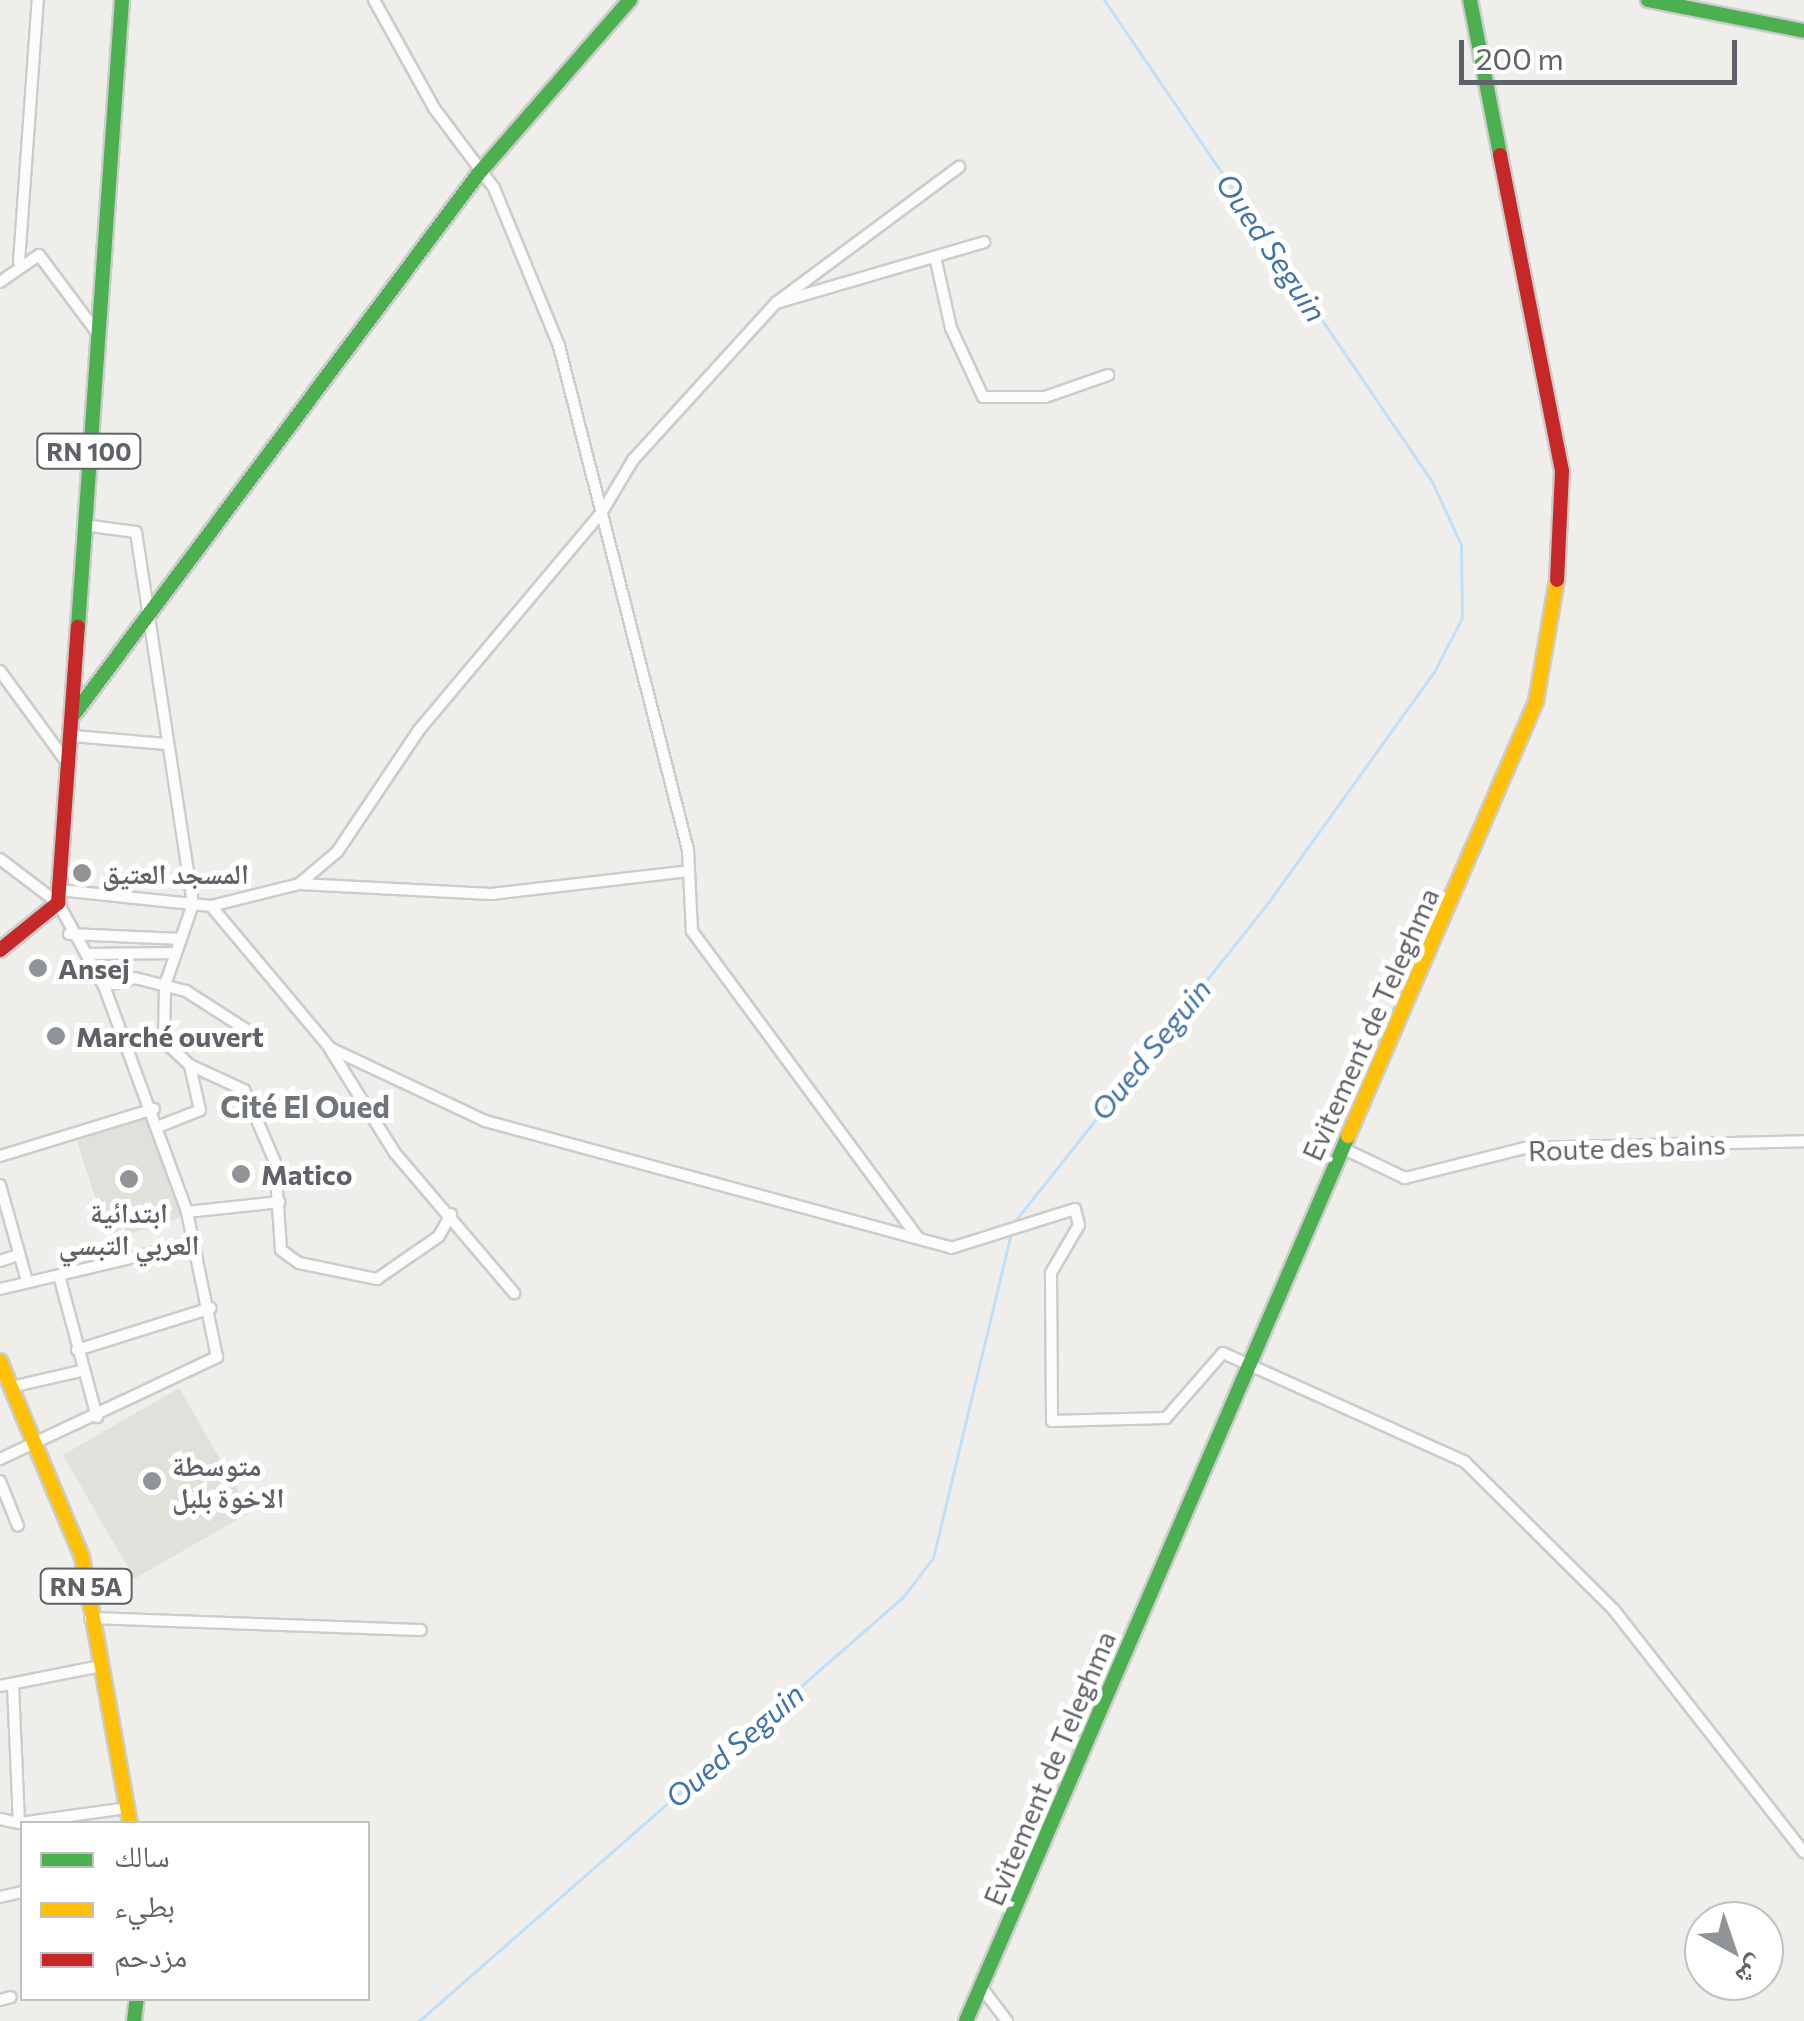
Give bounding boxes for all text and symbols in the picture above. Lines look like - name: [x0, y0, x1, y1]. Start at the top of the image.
- scale bar: [1464, 20, 1742, 82]
- text: 200 m: [1476, 39, 1564, 76]
- water label: Oued Seguin: [1209, 166, 1335, 328]
- road number: RN 100: [34, 431, 144, 471]
- place label: المسجد العتيق: [102, 856, 249, 890]
- marker: المسجد العتيق: [71, 862, 93, 884]
- street label: Evitement de Teleghma: [1295, 882, 1445, 1166]
- place label: Ansej: [58, 951, 130, 985]
- marker: Ansej: [27, 957, 49, 979]
- water label: Oued Seguin: [1082, 971, 1218, 1127]
- place label: Marché ouvert: [76, 1019, 264, 1053]
- marker: Marché ouvert: [45, 1025, 67, 1047]
- district label: Cité El Oued: [220, 1088, 390, 1124]
- street label: Route des bains: [1528, 1127, 1726, 1167]
- place label: Matico: [261, 1157, 352, 1191]
- marker: Matico: [230, 1163, 252, 1185]
- marker: ابتدائية العربي التبسي: [118, 1168, 140, 1190]
- place label: ابتدائية العربي التبسي: [58, 1195, 200, 1261]
- place label: متوسطة الاخوة بلبل: [172, 1448, 284, 1514]
- marker: متوسطة الاخوة بلبل: [141, 1470, 163, 1492]
- road number: RN 5A: [38, 1566, 134, 1606]
- street label: Evitement de Teleghma: [976, 1626, 1122, 1910]
- water label: Oued Seguin: [657, 1675, 811, 1815]
- legend: [20, 1821, 370, 2001]
- text: سالك: [114, 1836, 170, 1873]
- text: بطيء: [114, 1886, 175, 1923]
- north arrow: [1684, 1901, 1784, 2001]
- text: مزدحم: [114, 1936, 187, 1973]
- text: ش: [1730, 1950, 1774, 1995]

